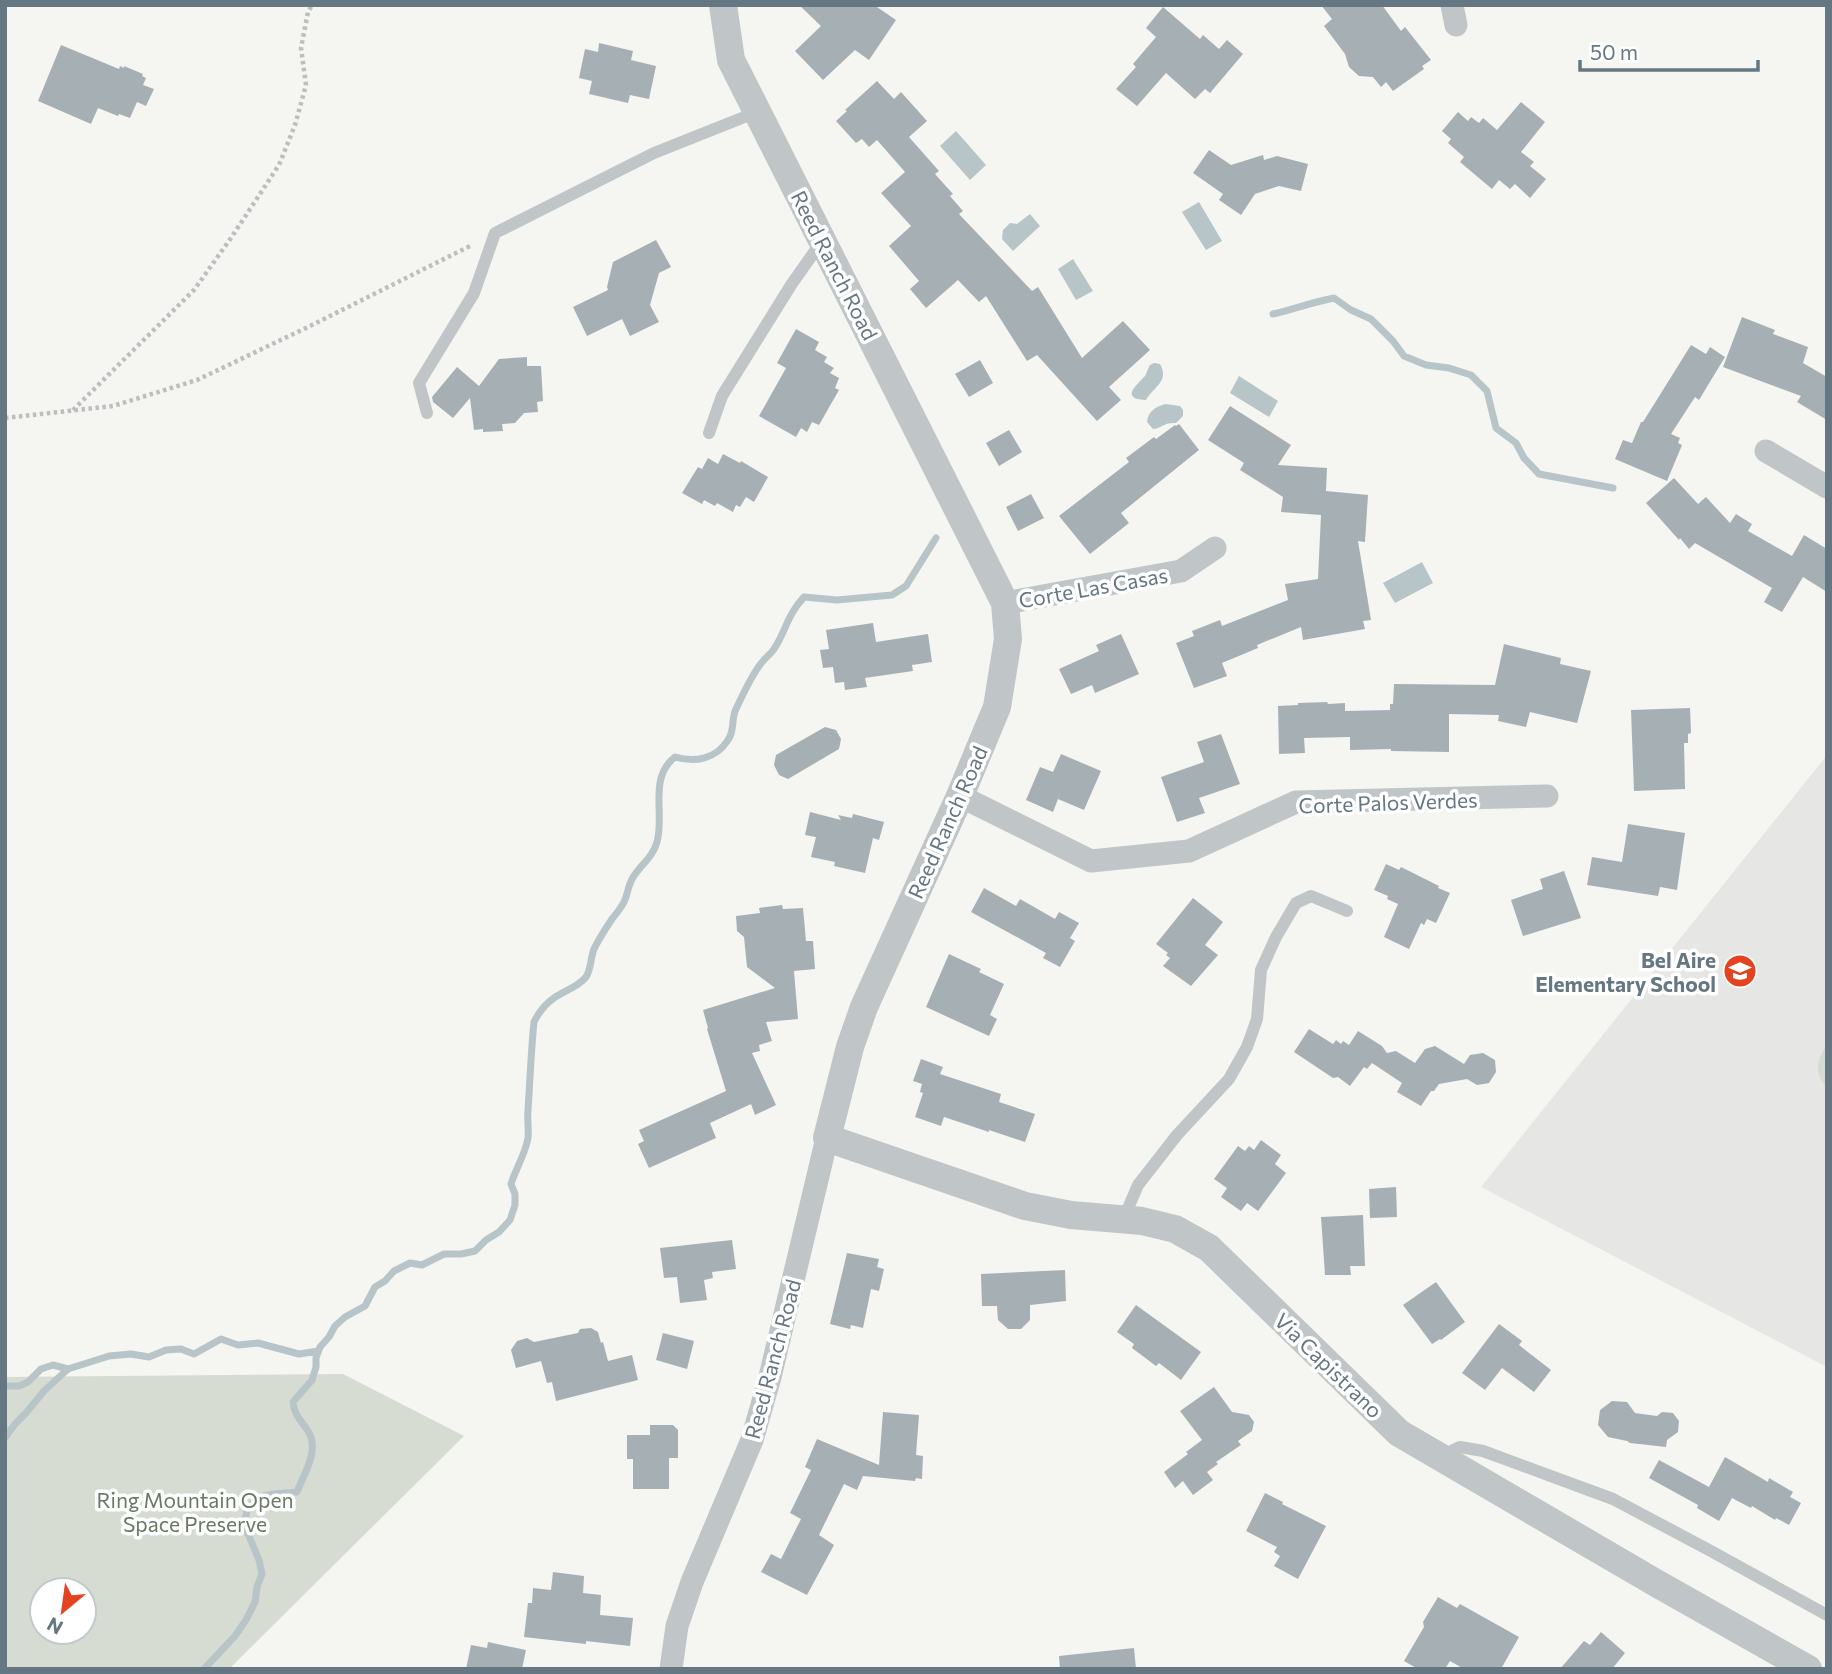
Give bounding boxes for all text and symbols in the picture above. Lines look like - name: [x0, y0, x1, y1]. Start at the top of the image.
- scale bar: [1580, 28, 1758, 72]
- text: 50 m: [1590, 39, 1638, 64]
- street label: Reed Ranch Road: [787, 186, 883, 344]
- street label: Corte Las Casas: [1017, 562, 1169, 612]
- street label: Reed Ranch Road: [902, 742, 992, 902]
- street label: Corte Palos Verdes: [1298, 786, 1478, 818]
- place label: Bel Aire Elementary School: [1535, 947, 1716, 996]
- school or university icon: Bel Aire Elementary School: [1721, 952, 1759, 990]
- street label: Reed Ranch Road: [739, 1276, 805, 1442]
- street label: Via Capistrano: [1270, 1307, 1388, 1423]
- park label: Ring Mountain Open Space Preserve: [97, 1487, 294, 1536]
- north arrow: [28, 1576, 98, 1646]
- text: N: [43, 1613, 66, 1640]

